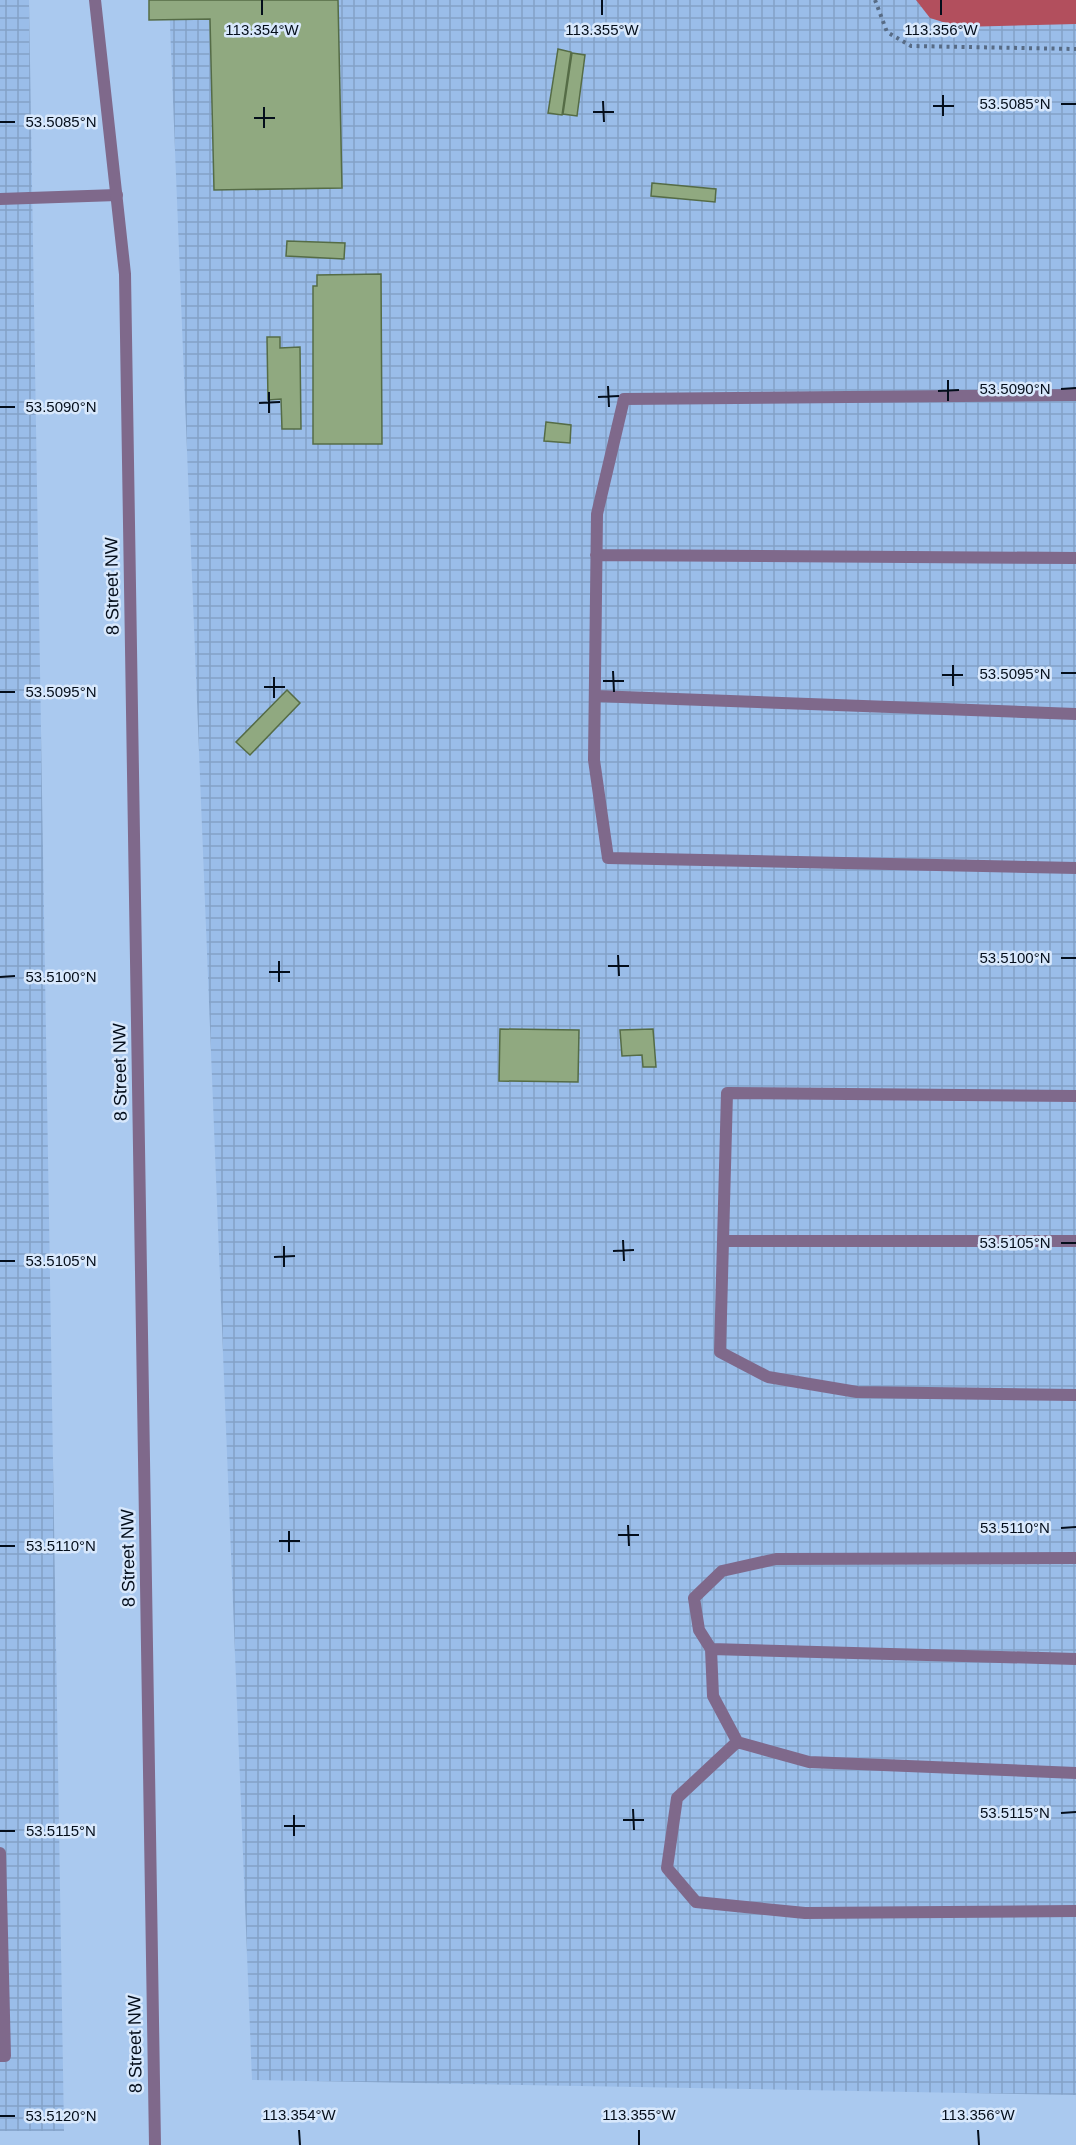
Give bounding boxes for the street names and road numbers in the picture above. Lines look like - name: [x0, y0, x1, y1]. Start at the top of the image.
- street label: 8 Street NW: [101, 537, 123, 635]
- street label: 8 Street NW: [109, 1023, 131, 1121]
- street label: 8 Street NW: [117, 1509, 139, 1607]
- street label: 8 Street NW: [124, 1995, 146, 2093]

